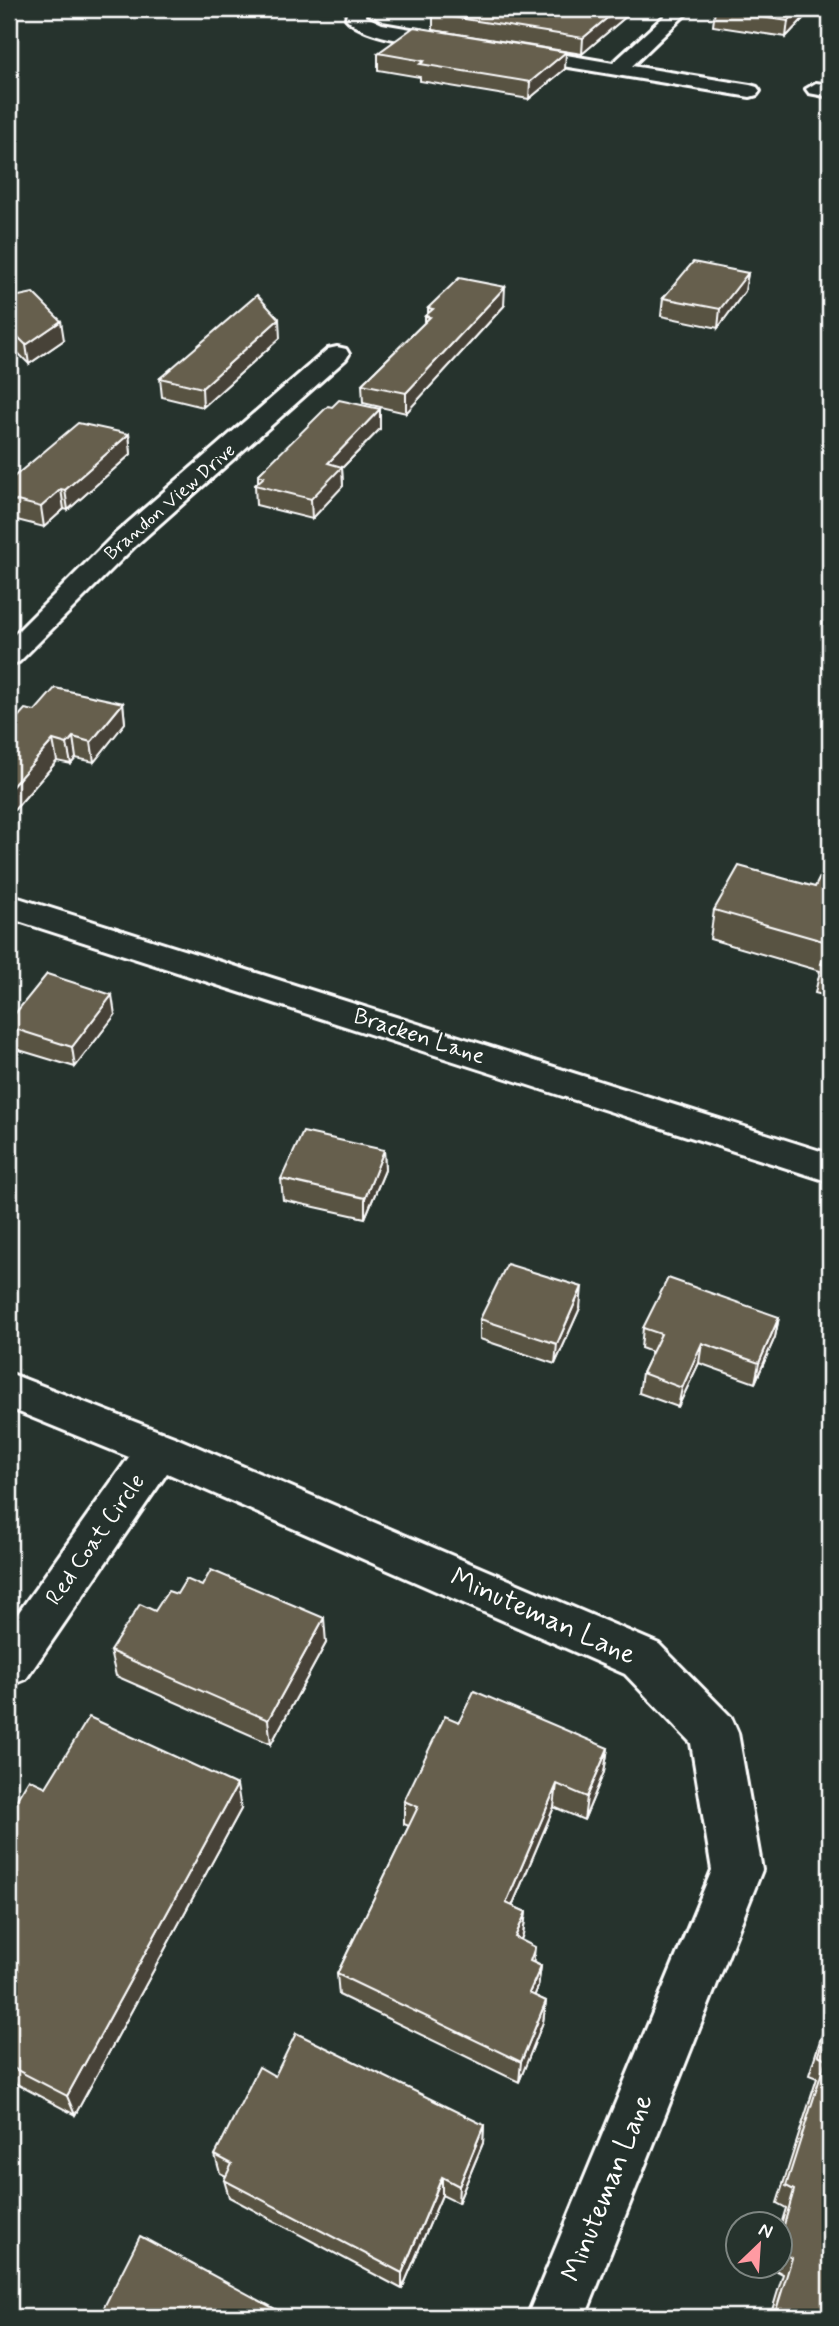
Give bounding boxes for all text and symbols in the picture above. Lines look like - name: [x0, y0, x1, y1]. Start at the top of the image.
- street label: Brandon View Drive: [99, 438, 241, 566]
- street label: Bracken Lane: [349, 1002, 489, 1072]
- street label: Red Coat Circle: [39, 1468, 153, 1612]
- street label: Minuteman Lane: [444, 1559, 642, 1675]
- street label: Minuteman Lane: [553, 2089, 663, 2287]
- north arrow: [724, 2210, 794, 2280]
- text: N: [755, 2217, 777, 2245]

